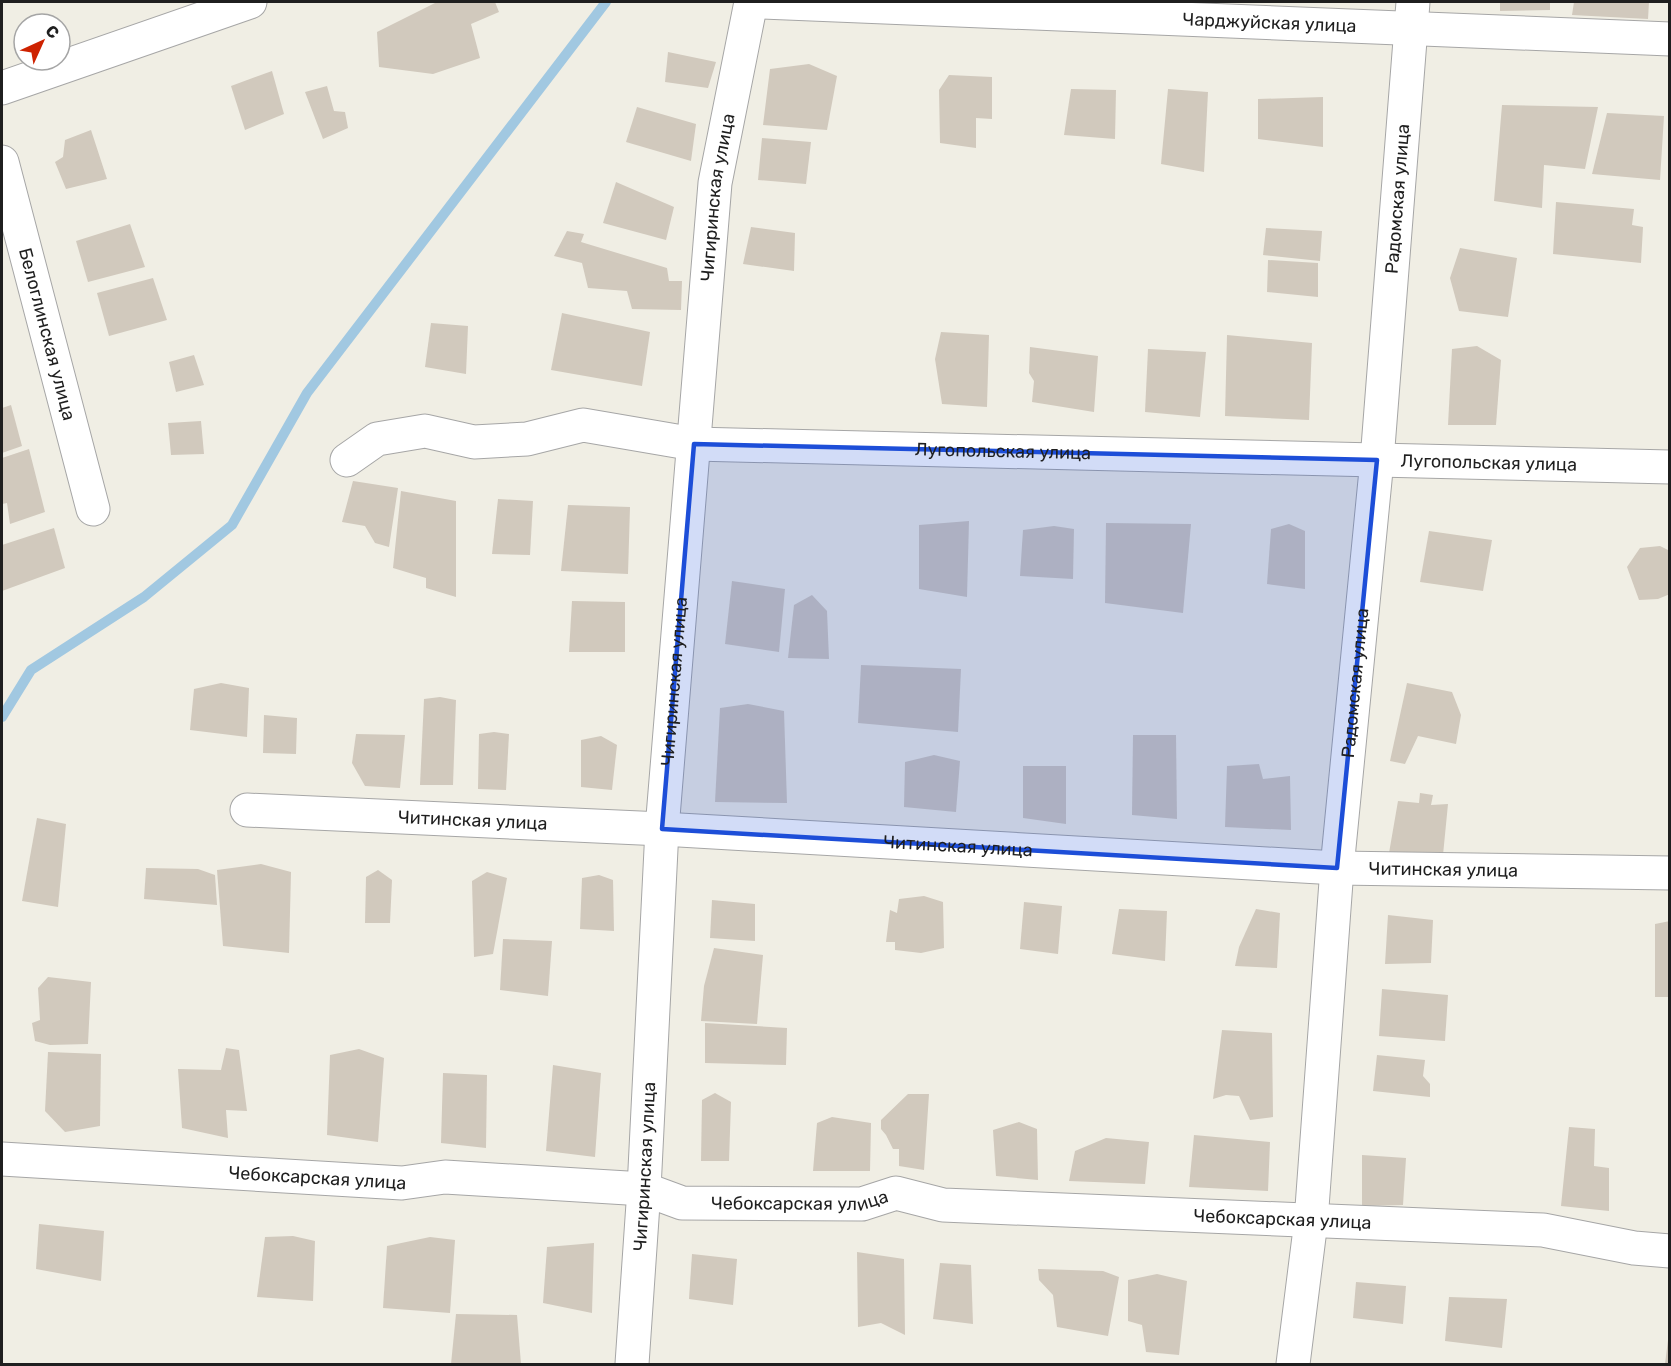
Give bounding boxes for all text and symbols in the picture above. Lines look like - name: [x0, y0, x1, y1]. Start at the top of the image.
- street label: Чарджуйская улица: [1182, 8, 1357, 37]
- north arrow: [12, 12, 72, 72]
- text: С: [42, 21, 63, 42]
- street label: Чигиринская улица: [696, 111, 740, 282]
- street label: Радомская улица: [1381, 123, 1414, 275]
- street label: Белоглинская улица: [14, 246, 80, 423]
- street label: Лугопольская улица: [915, 438, 1091, 464]
- street label: Лугопольская улица: [1400, 450, 1577, 476]
- street label: Чигиринская улица: [656, 596, 692, 767]
- street label: Радомская улица: [1337, 607, 1373, 759]
- street label: Читинская улица: [398, 806, 548, 835]
- street label: Читинская улица: [883, 831, 1033, 861]
- street label: Читинская улица: [1369, 857, 1518, 882]
- street label: Чигиринская улица: [629, 1081, 660, 1252]
- street label: Чебоксарская улица: [228, 1162, 407, 1194]
- street label: Чебоксарская улица: [711, 1185, 891, 1216]
- street label: Чебоксарская улица: [1193, 1204, 1372, 1234]

